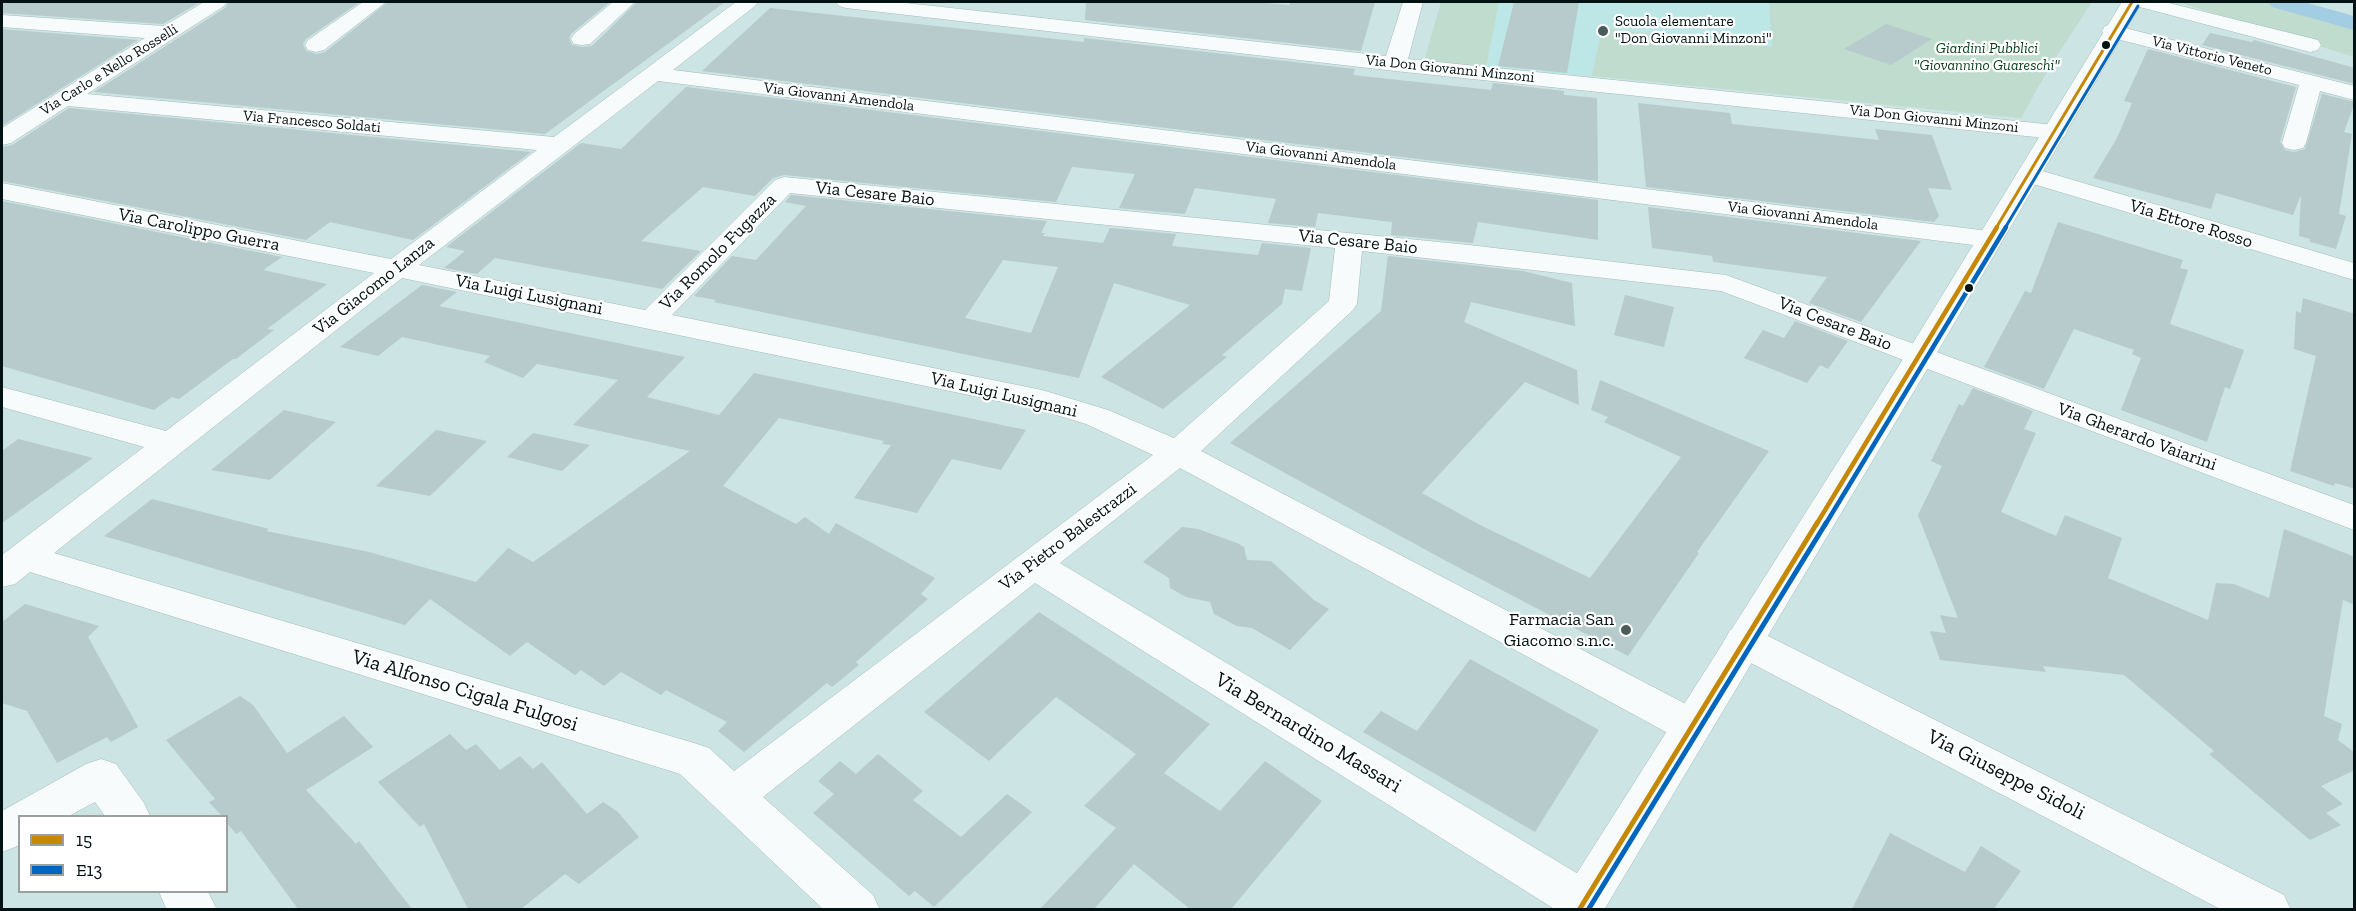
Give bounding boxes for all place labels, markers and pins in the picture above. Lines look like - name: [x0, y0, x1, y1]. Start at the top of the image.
- place label: Scuola elementare "Don Giovanni Minzoni": [1615, 13, 1771, 48]
- marker: Scuola elementare "Don Giovanni Minzoni": [1596, 24, 1610, 38]
- unlabelled marker: [2100, 39, 2112, 51]
- unlabelled marker: [1963, 282, 1975, 294]
- place label: Farmacia San Giacomo s.n.c.: [1504, 609, 1614, 652]
- marker: Farmacia San Giacomo s.n.c.: [1619, 623, 1633, 637]

